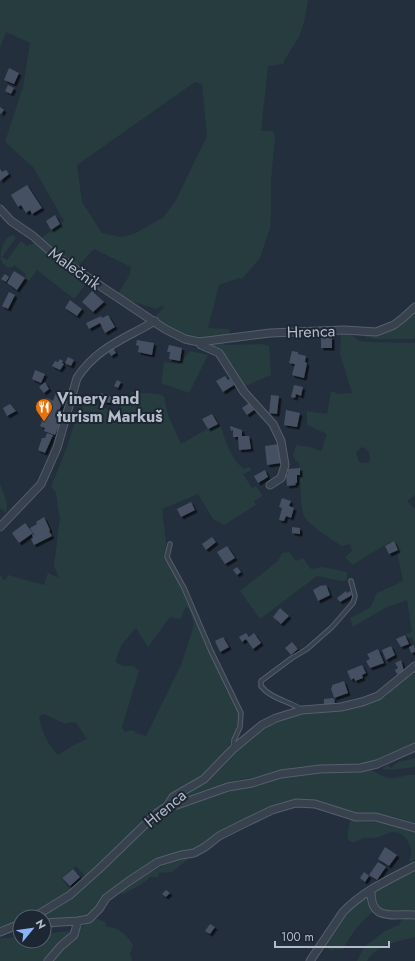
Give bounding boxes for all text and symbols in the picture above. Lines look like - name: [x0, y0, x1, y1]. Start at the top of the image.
- street label: Malečnik: [44, 242, 106, 296]
- street label: Hrenca: [286, 319, 336, 344]
- place label: Vinery and turism Markuš: [56, 387, 163, 428]
- restaurant icon: Vinery and turism Markuš: [34, 397, 54, 422]
- street label: Hrenca: [139, 784, 191, 833]
- north arrow: [12, 909, 52, 949]
- text: N: [32, 916, 50, 932]
- scale bar: [275, 923, 389, 949]
- text: 100 m: [281, 928, 314, 946]

